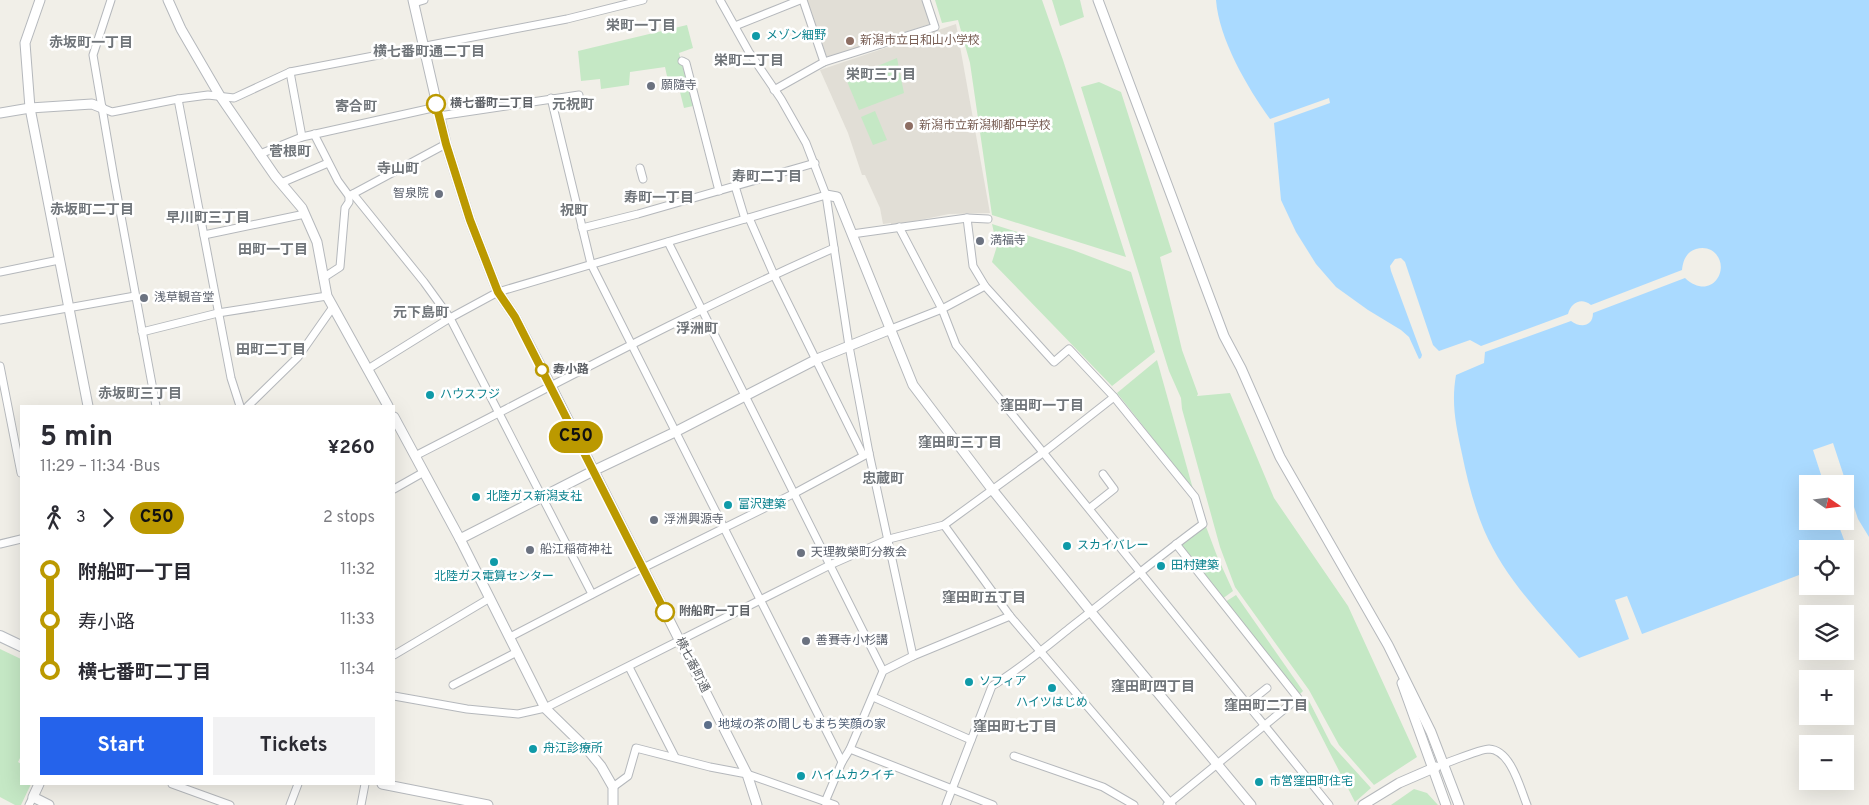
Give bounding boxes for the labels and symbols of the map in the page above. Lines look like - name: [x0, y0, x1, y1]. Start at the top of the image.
- district label: 栄町一丁目: [606, 18, 676, 35]
- place label: メゾン細野: [766, 28, 826, 44]
- marker: メゾン細野: [750, 30, 762, 42]
- place label: 新潟市立日和山小学校: [860, 33, 980, 49]
- district label: 赤坂町一丁目: [49, 35, 133, 52]
- marker: 新潟市立日和山小学校: [844, 35, 856, 47]
- district label: 横七番町通二丁目: [373, 43, 485, 61]
- district label: 栄町二丁目: [714, 53, 784, 70]
- district label: 栄町三丁目: [846, 67, 916, 84]
- place label: 願隨寺: [661, 78, 697, 94]
- marker: 願隨寺: [645, 80, 657, 92]
- marker: 横七番町二丁目: [426, 94, 446, 114]
- place label: 横七番町二丁目: [450, 96, 534, 112]
- district label: 元祝町: [552, 97, 594, 114]
- district label: 寄合町: [335, 99, 377, 116]
- place label: 新潟市立新潟柳都中学校: [919, 118, 1051, 134]
- marker: 新潟市立新潟柳都中学校: [903, 120, 915, 132]
- district label: 菅根町: [269, 144, 311, 161]
- district label: 寺山町: [377, 161, 419, 178]
- district label: 寿町二丁目: [732, 168, 802, 186]
- place label: 智泉院: [393, 186, 429, 202]
- marker: 智泉院: [433, 188, 445, 200]
- district label: 寿町一丁目: [624, 189, 694, 207]
- district label: 赤坂町二丁目: [50, 202, 134, 219]
- district label: 祝町: [560, 203, 588, 220]
- district label: 早川町三丁目: [166, 210, 250, 227]
- place label: 満福寺: [990, 233, 1026, 249]
- marker: 満福寺: [974, 235, 986, 247]
- district label: 田町一丁目: [238, 242, 308, 259]
- place label: 浅草観音堂: [154, 290, 214, 306]
- marker: 浅草観音堂: [138, 292, 150, 304]
- district label: 元下島町: [393, 305, 449, 322]
- district label: 浮洲町: [676, 321, 718, 338]
- district label: 田町二丁目: [236, 342, 306, 359]
- place label: 寿小路: [553, 362, 589, 378]
- marker: 寿小路: [535, 363, 549, 377]
- district label: 赤坂町三丁目: [98, 386, 182, 403]
- place label: ハウスフジ: [440, 387, 500, 403]
- marker: ハウスフジ: [424, 389, 436, 401]
- district label: 窪田町一丁目: [1000, 398, 1084, 415]
- line badge: C50: [547, 421, 605, 453]
- district label: 窪田町三丁目: [918, 435, 1002, 452]
- district label: 忠蔵町: [862, 471, 904, 488]
- north arrow: [1799, 475, 1854, 530]
- place label: 北陸ガス新潟支社: [486, 489, 582, 505]
- marker: 北陸ガス新潟支社: [470, 491, 482, 503]
- place label: 富沢建築: [738, 497, 786, 513]
- marker: 富沢建築: [722, 499, 734, 511]
- place label: 浮洲興源寺: [664, 512, 724, 528]
- marker: 浮洲興源寺: [648, 514, 660, 526]
- place label: スカイバレー: [1077, 538, 1149, 554]
- marker: スカイバレー: [1061, 540, 1073, 552]
- place label: 船江稲荷神社: [540, 542, 612, 558]
- marker: 船江稲荷神社: [524, 544, 536, 556]
- place label: 天理教榮町分教会: [811, 545, 907, 561]
- marker: 天理教榮町分教会: [795, 547, 807, 559]
- marker: 北陸ガス電算センター: [488, 556, 500, 568]
- place label: 田村建築: [1171, 558, 1219, 574]
- marker: 田村建築: [1155, 560, 1167, 572]
- place label: 北陸ガス電算センター: [434, 569, 554, 585]
- district label: 窪田町五丁目: [942, 590, 1026, 607]
- marker: 附船町一丁目: [655, 602, 675, 622]
- place label: 附船町一丁目: [679, 604, 751, 620]
- place label: 善賽寺小杉講: [816, 633, 888, 649]
- street label: 横七番町通: [671, 635, 713, 695]
- marker: 善賽寺小杉講: [800, 635, 812, 647]
- place label: ソフィア: [979, 674, 1027, 690]
- marker: ソフィア: [963, 676, 975, 688]
- district label: 窪田町四丁目: [1111, 679, 1195, 696]
- marker: ハイツはじめ: [1046, 682, 1058, 694]
- place label: ハイツはじめ: [1016, 695, 1088, 711]
- district label: 窪田町二丁目: [1224, 698, 1308, 715]
- place label: 地域の茶の間しもまち笑顔の家: [718, 717, 886, 733]
- marker: 地域の茶の間しもまち笑顔の家: [702, 719, 714, 731]
- district label: 窪田町七丁目: [973, 719, 1057, 736]
- place label: 舟江診療所: [543, 741, 603, 757]
- marker: 舟江診療所: [527, 743, 539, 755]
- place label: ハイムカクイチ: [811, 768, 895, 784]
- marker: ハイムカクイチ: [795, 770, 807, 782]
- place label: 市営窪田町住宅: [1269, 774, 1353, 790]
- marker: 市営窪田町住宅: [1253, 776, 1265, 788]

